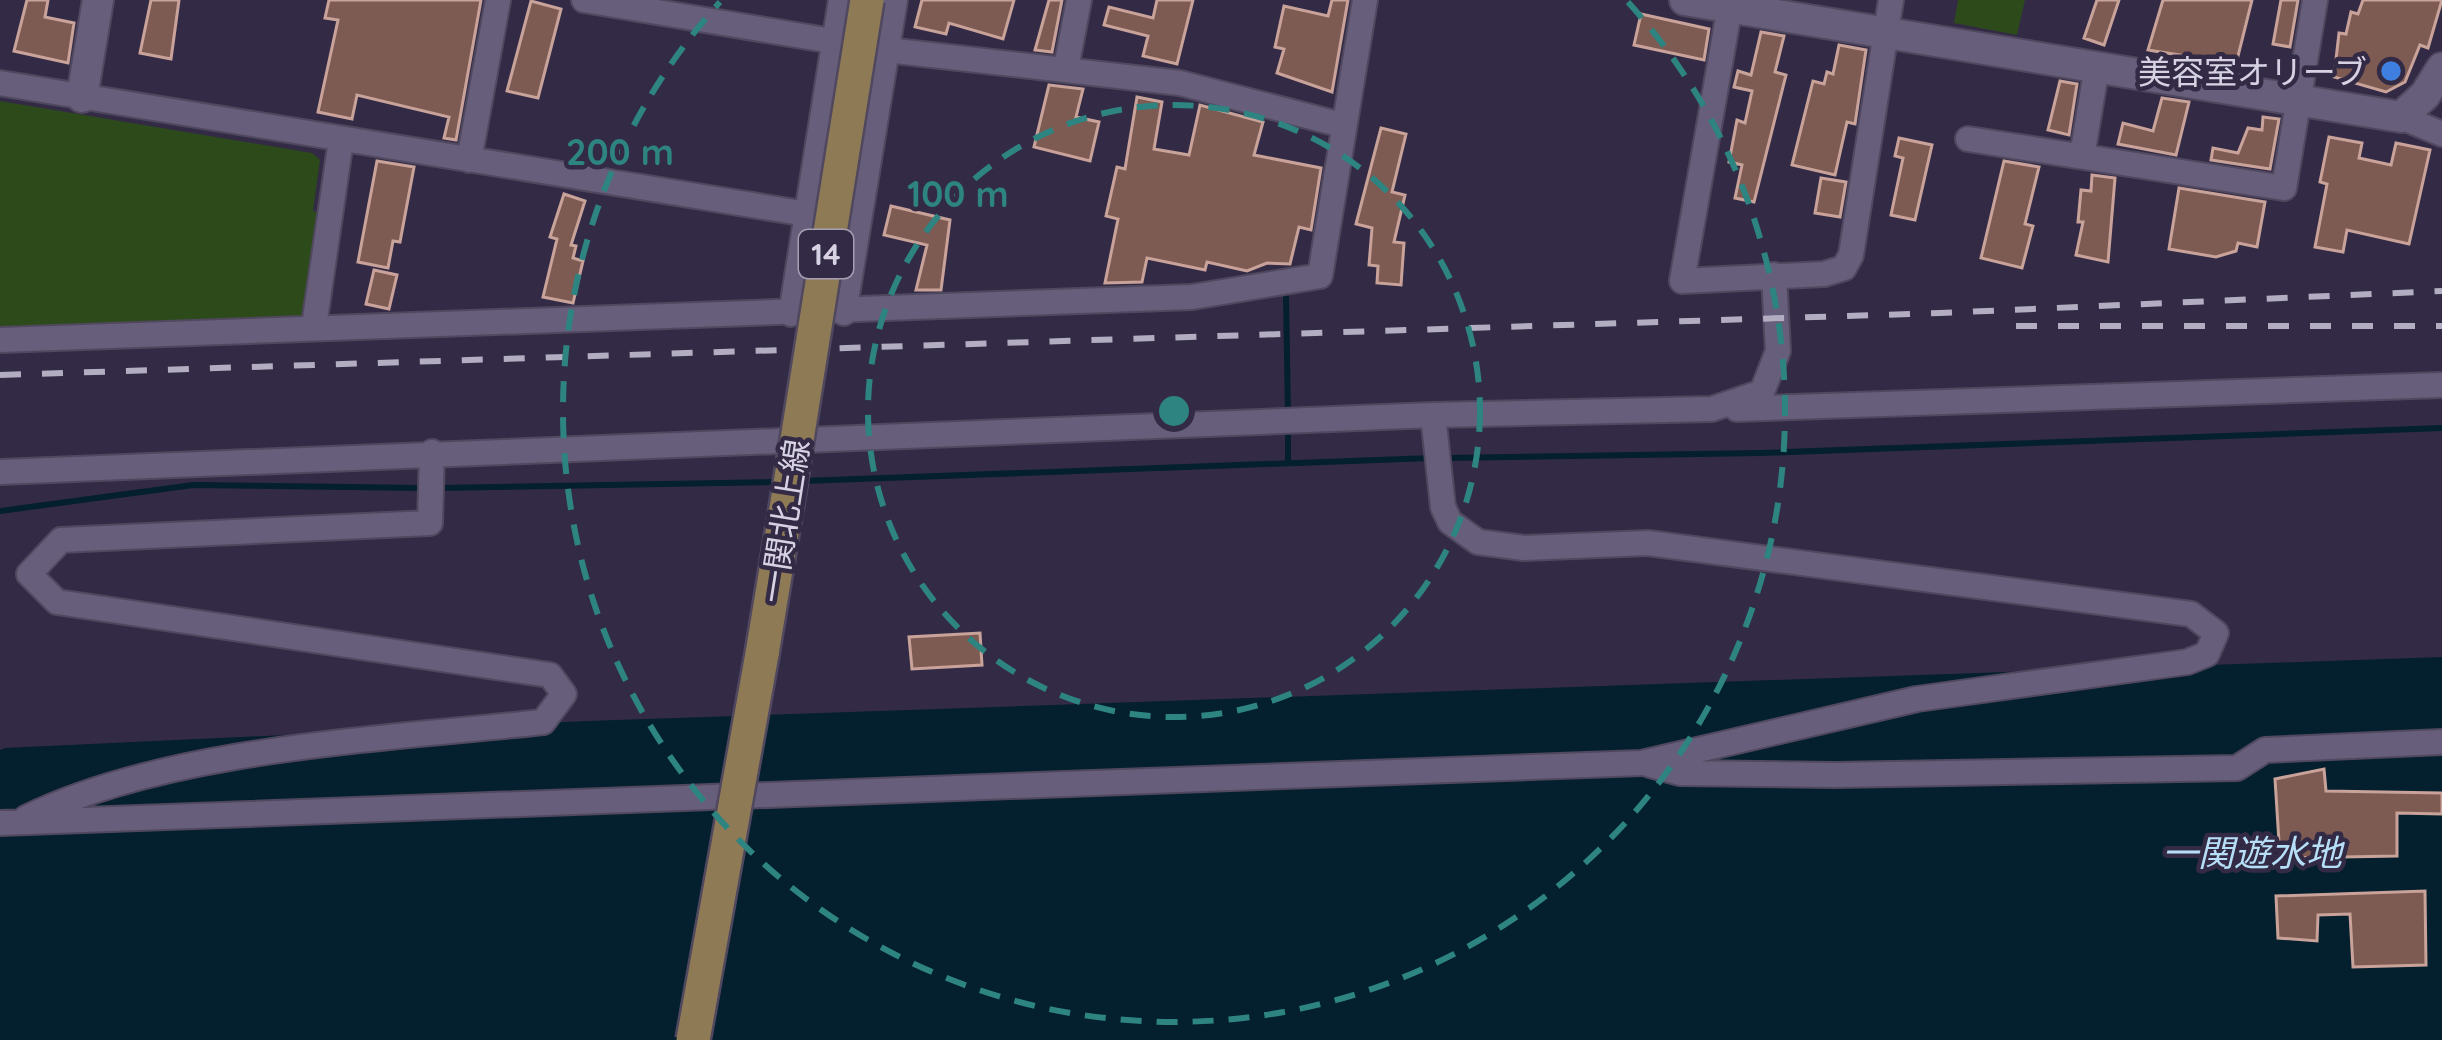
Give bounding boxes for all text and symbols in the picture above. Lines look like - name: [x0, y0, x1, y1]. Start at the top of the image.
- place label: 美容室オリーブ: [2138, 51, 2367, 92]
- marker: 美容室オリーブ: [2378, 58, 2404, 84]
- text: 200 m: [566, 129, 674, 174]
- text: 100 m: [907, 171, 1009, 216]
- road number: 14: [799, 230, 853, 278]
- centre of rings: [1153, 390, 1195, 432]
- street label: 一関北上線: [751, 436, 817, 606]
- water label: 一関遊水地: [2162, 830, 2346, 875]

